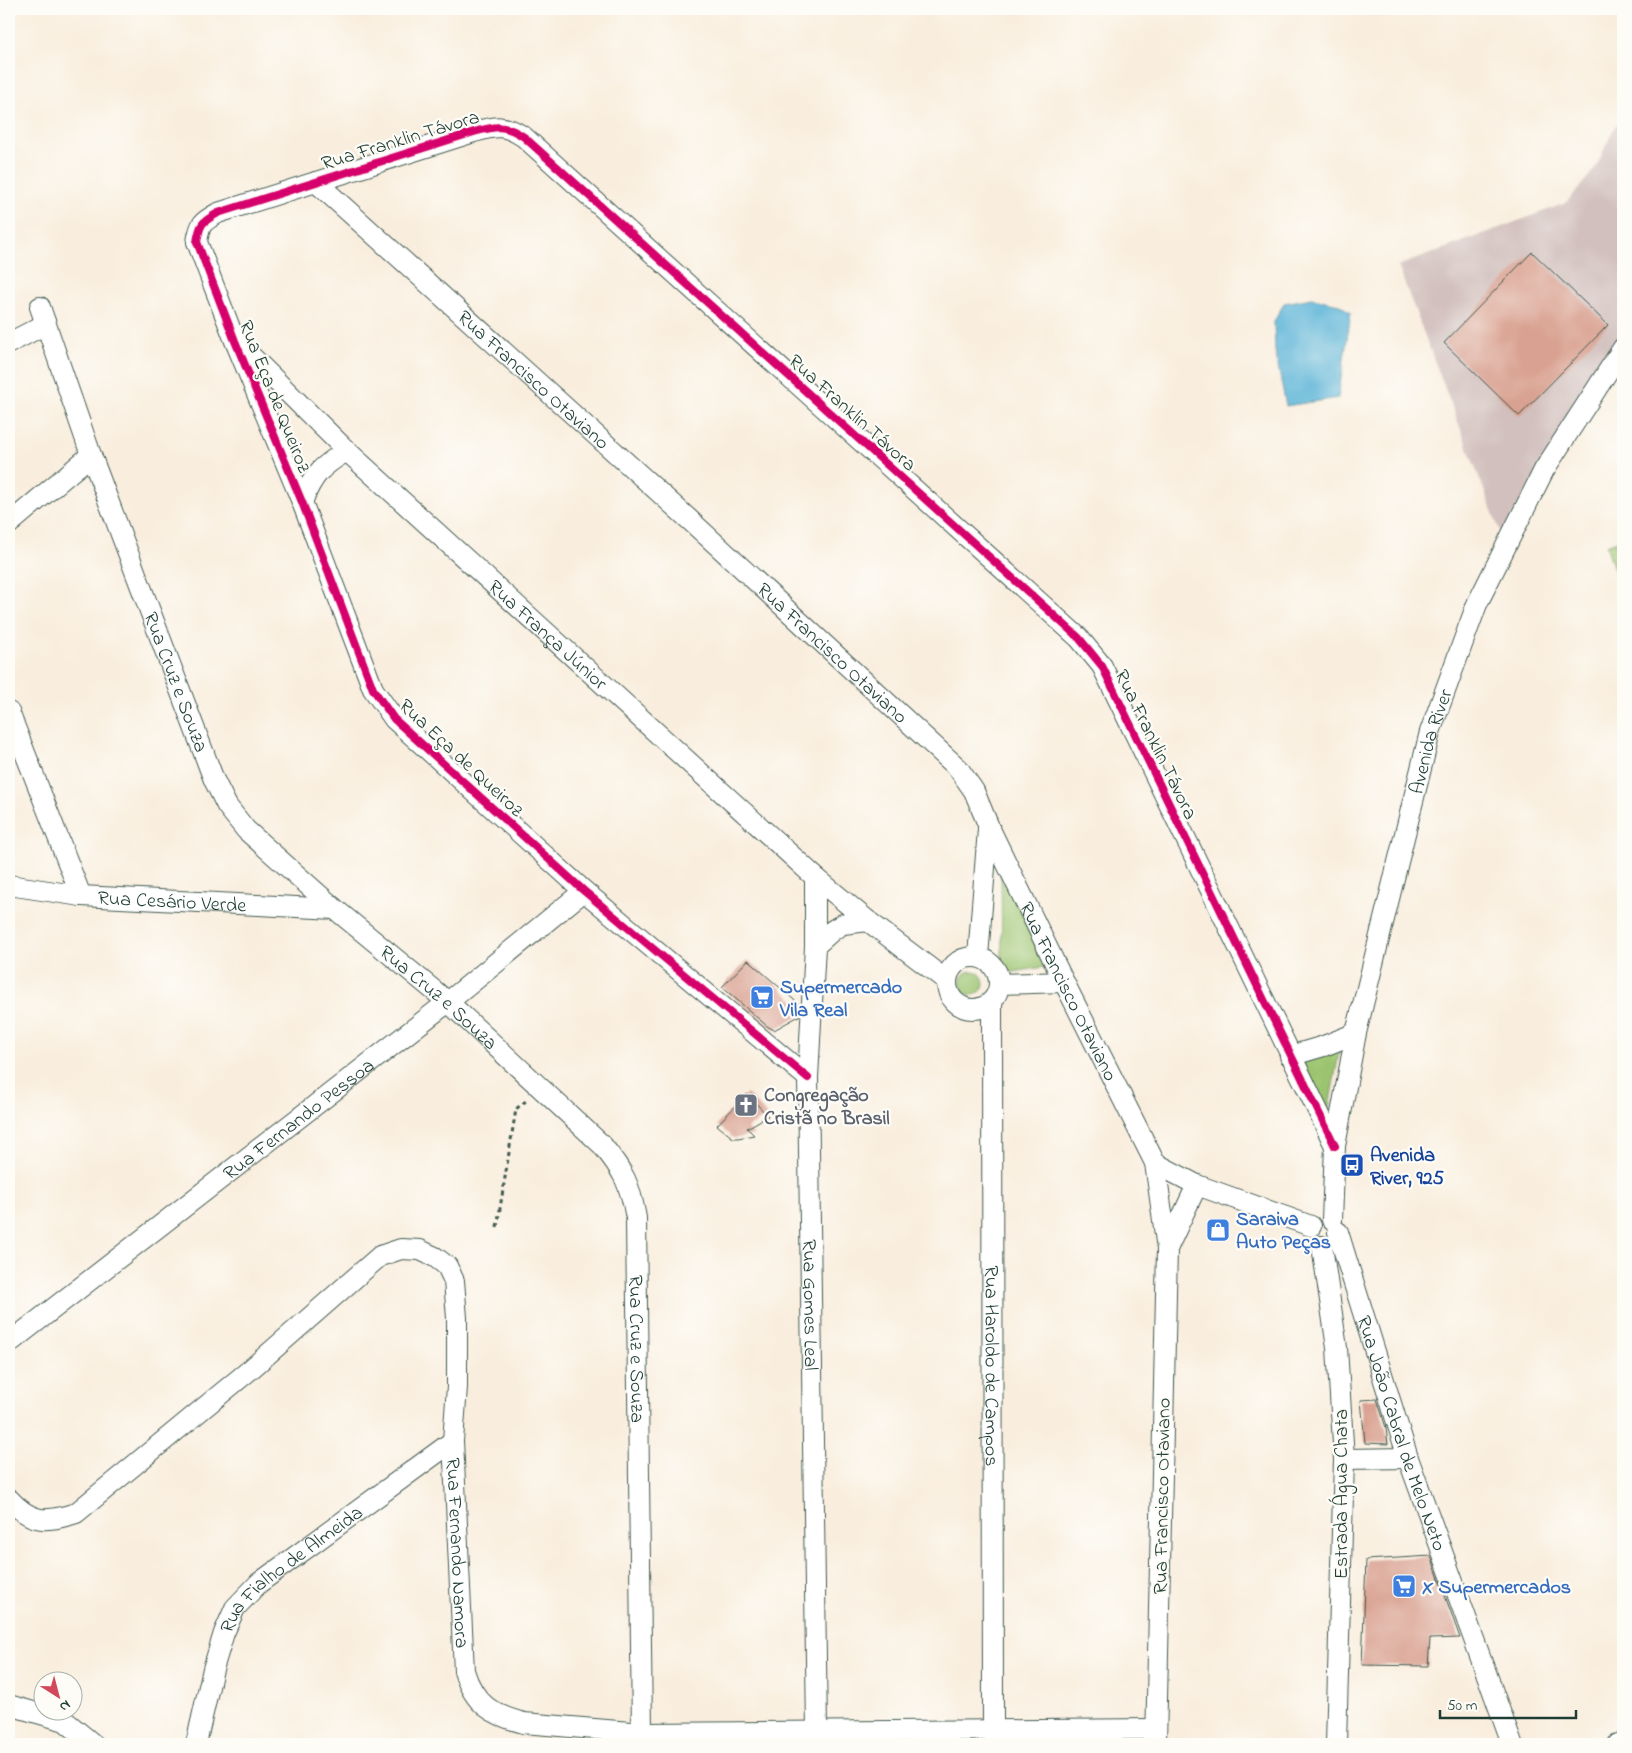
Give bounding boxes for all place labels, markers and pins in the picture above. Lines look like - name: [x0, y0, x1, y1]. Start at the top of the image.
- place label: Supermercado Vila Real: [779, 974, 902, 1026]
- supermarket icon: Supermercado Vila Real: [749, 984, 775, 1010]
- place label: Congregação Cristã no Brasil: [764, 1082, 890, 1134]
- church icon: Congregação Cristã no Brasil: [733, 1092, 759, 1118]
- place label: Avenida River, 925: [1370, 1142, 1445, 1194]
- bus stop icon: Avenida River, 925: [1339, 1152, 1365, 1178]
- place label: Saraiva Auto Peças: [1236, 1206, 1331, 1258]
- shop icon: Saraiva Auto Peças: [1205, 1217, 1231, 1243]
- supermarket icon: X Supermercados: [1391, 1573, 1417, 1599]
- place label: X Supermercados: [1422, 1574, 1571, 1603]

